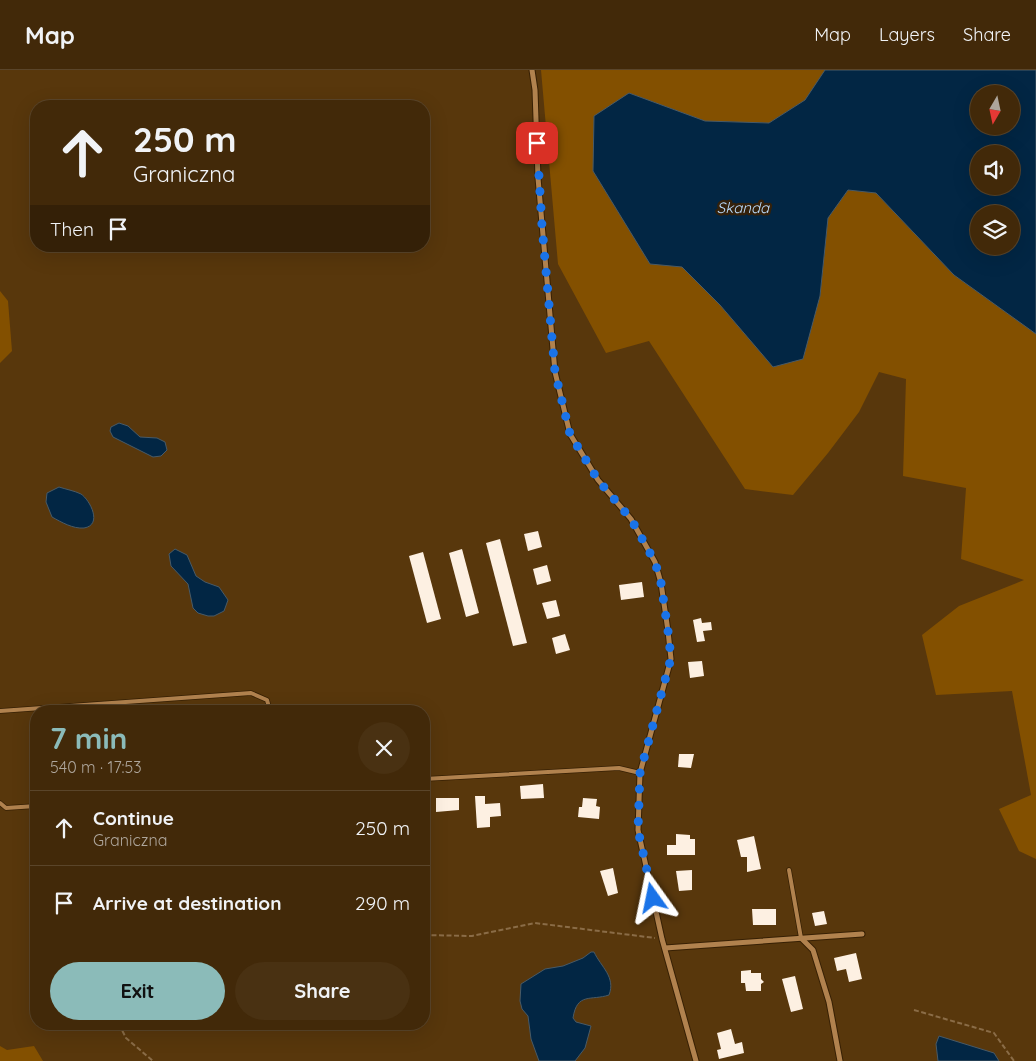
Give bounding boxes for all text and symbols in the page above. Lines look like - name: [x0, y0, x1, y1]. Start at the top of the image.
- text: Map: [25, 20, 75, 50]
- text: Map: [814, 23, 851, 46]
- text: Layers: [879, 23, 935, 46]
- text: Share: [963, 23, 1011, 46]
- north arrow: [970, 85, 1020, 135]
- map controls: [970, 85, 1020, 255]
- text: 250 m: [133, 117, 237, 161]
- icon: ahead: [50, 120, 115, 185]
- pin: [516, 122, 558, 164]
- icon: arrive: [523, 129, 551, 157]
- button: sound: [970, 145, 1020, 195]
- text: Graniczna: [133, 160, 235, 188]
- water label: Skanda: [717, 198, 770, 217]
- button: layers: [970, 205, 1020, 255]
- icon: arrive: [104, 215, 132, 243]
- text: Then: [50, 217, 94, 241]
- text: 7 min: [50, 719, 128, 757]
- button: close: [358, 722, 410, 774]
- text: 540 m · 17:53: [50, 757, 142, 777]
- text: Continue: [93, 806, 174, 830]
- icon: ahead: [50, 814, 78, 842]
- text: 250 m: [355, 816, 410, 840]
- text: Graniczna: [93, 830, 167, 850]
- position arrow: [626, 871, 678, 923]
- icon: arrive: [50, 889, 78, 917]
- text: Arrive at destination: [93, 891, 282, 915]
- text: 290 m: [355, 891, 410, 915]
- button: Exit: [50, 962, 225, 1020]
- button: Share: [235, 962, 410, 1020]

